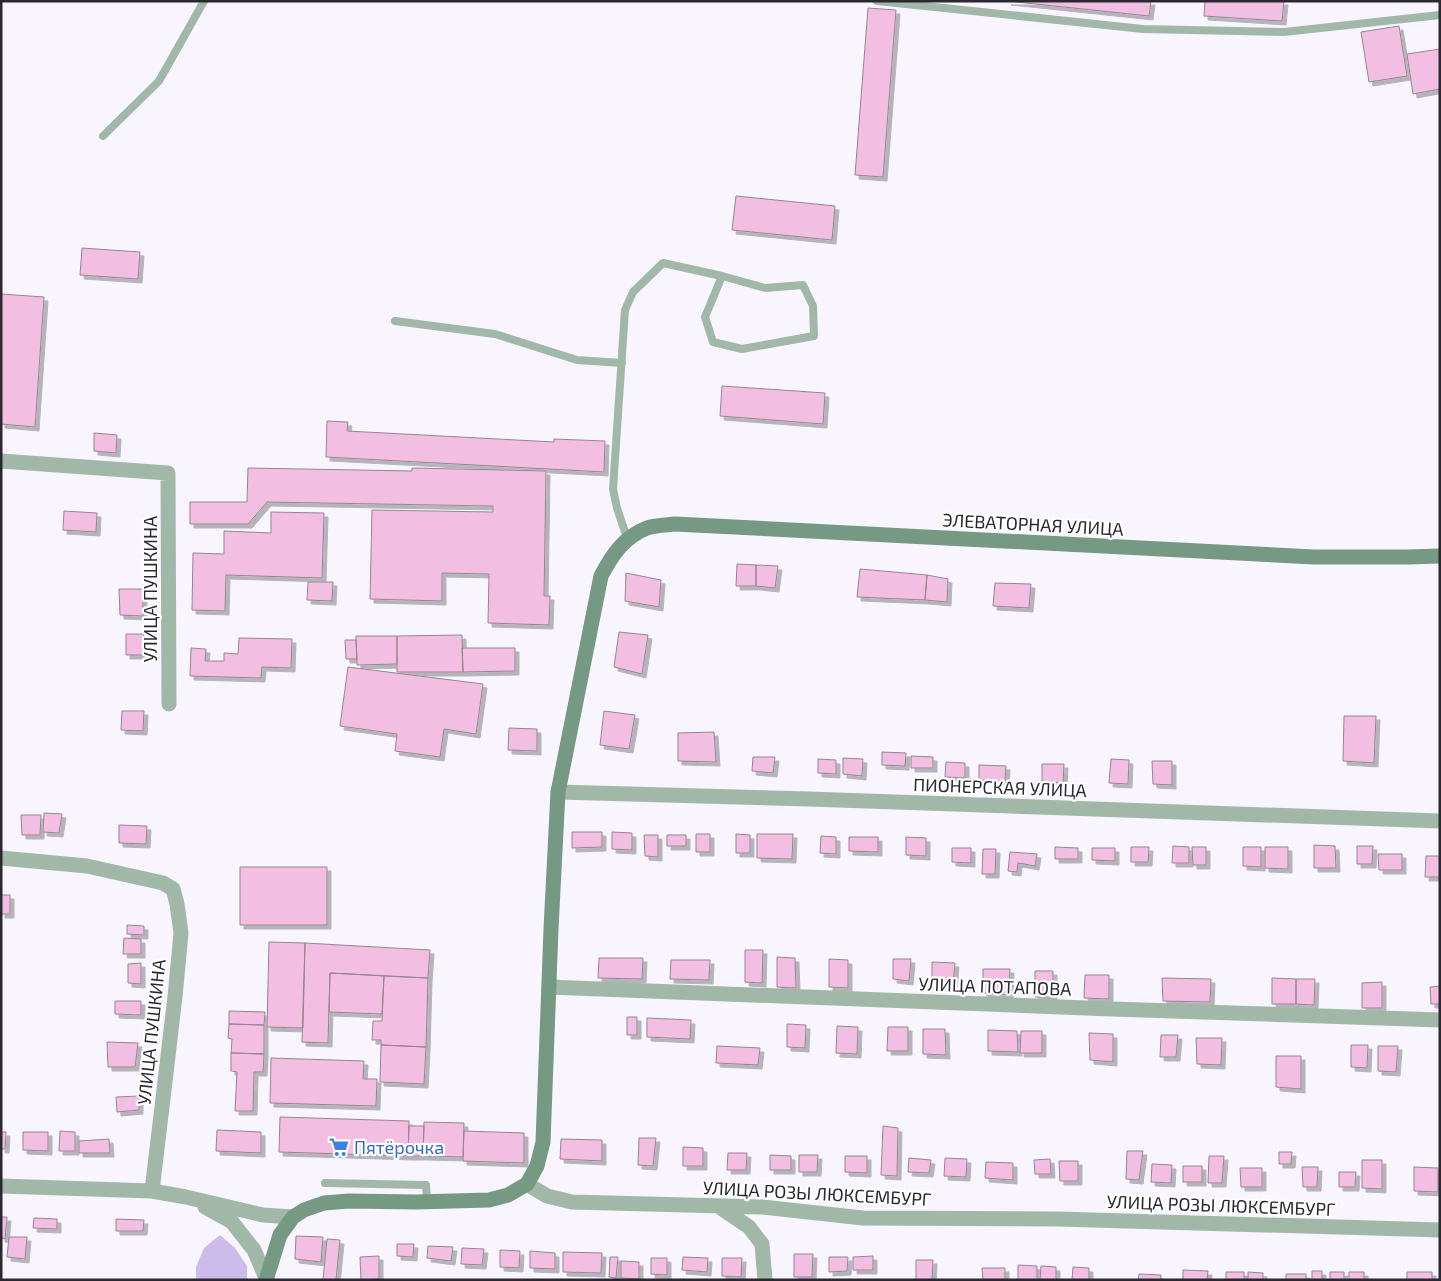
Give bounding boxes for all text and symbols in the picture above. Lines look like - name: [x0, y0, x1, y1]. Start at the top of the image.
- street label: ЭЛЕВАТОРНАЯ УЛИЦА: [942, 508, 1125, 540]
- street label: УЛИЦА ПУШКИНА: [139, 515, 161, 662]
- street label: ПИОНЕРСКАЯ УЛИЦА: [913, 773, 1088, 801]
- street label: УЛИЦА ПУШКИНА: [132, 957, 170, 1106]
- street label: УЛИЦА ПОТАПОВА: [918, 972, 1073, 1000]
- supermarket icon: Пятёрочка: [328, 1136, 350, 1158]
- place label: Пятёрочка: [354, 1136, 444, 1158]
- street label: УЛИЦА РОЗЫ ЛЮКСЕМБУРГ: [702, 1176, 932, 1210]
- street label: УЛИЦА РОЗЫ ЛЮКСЕМБУРГ: [1106, 1190, 1336, 1220]

